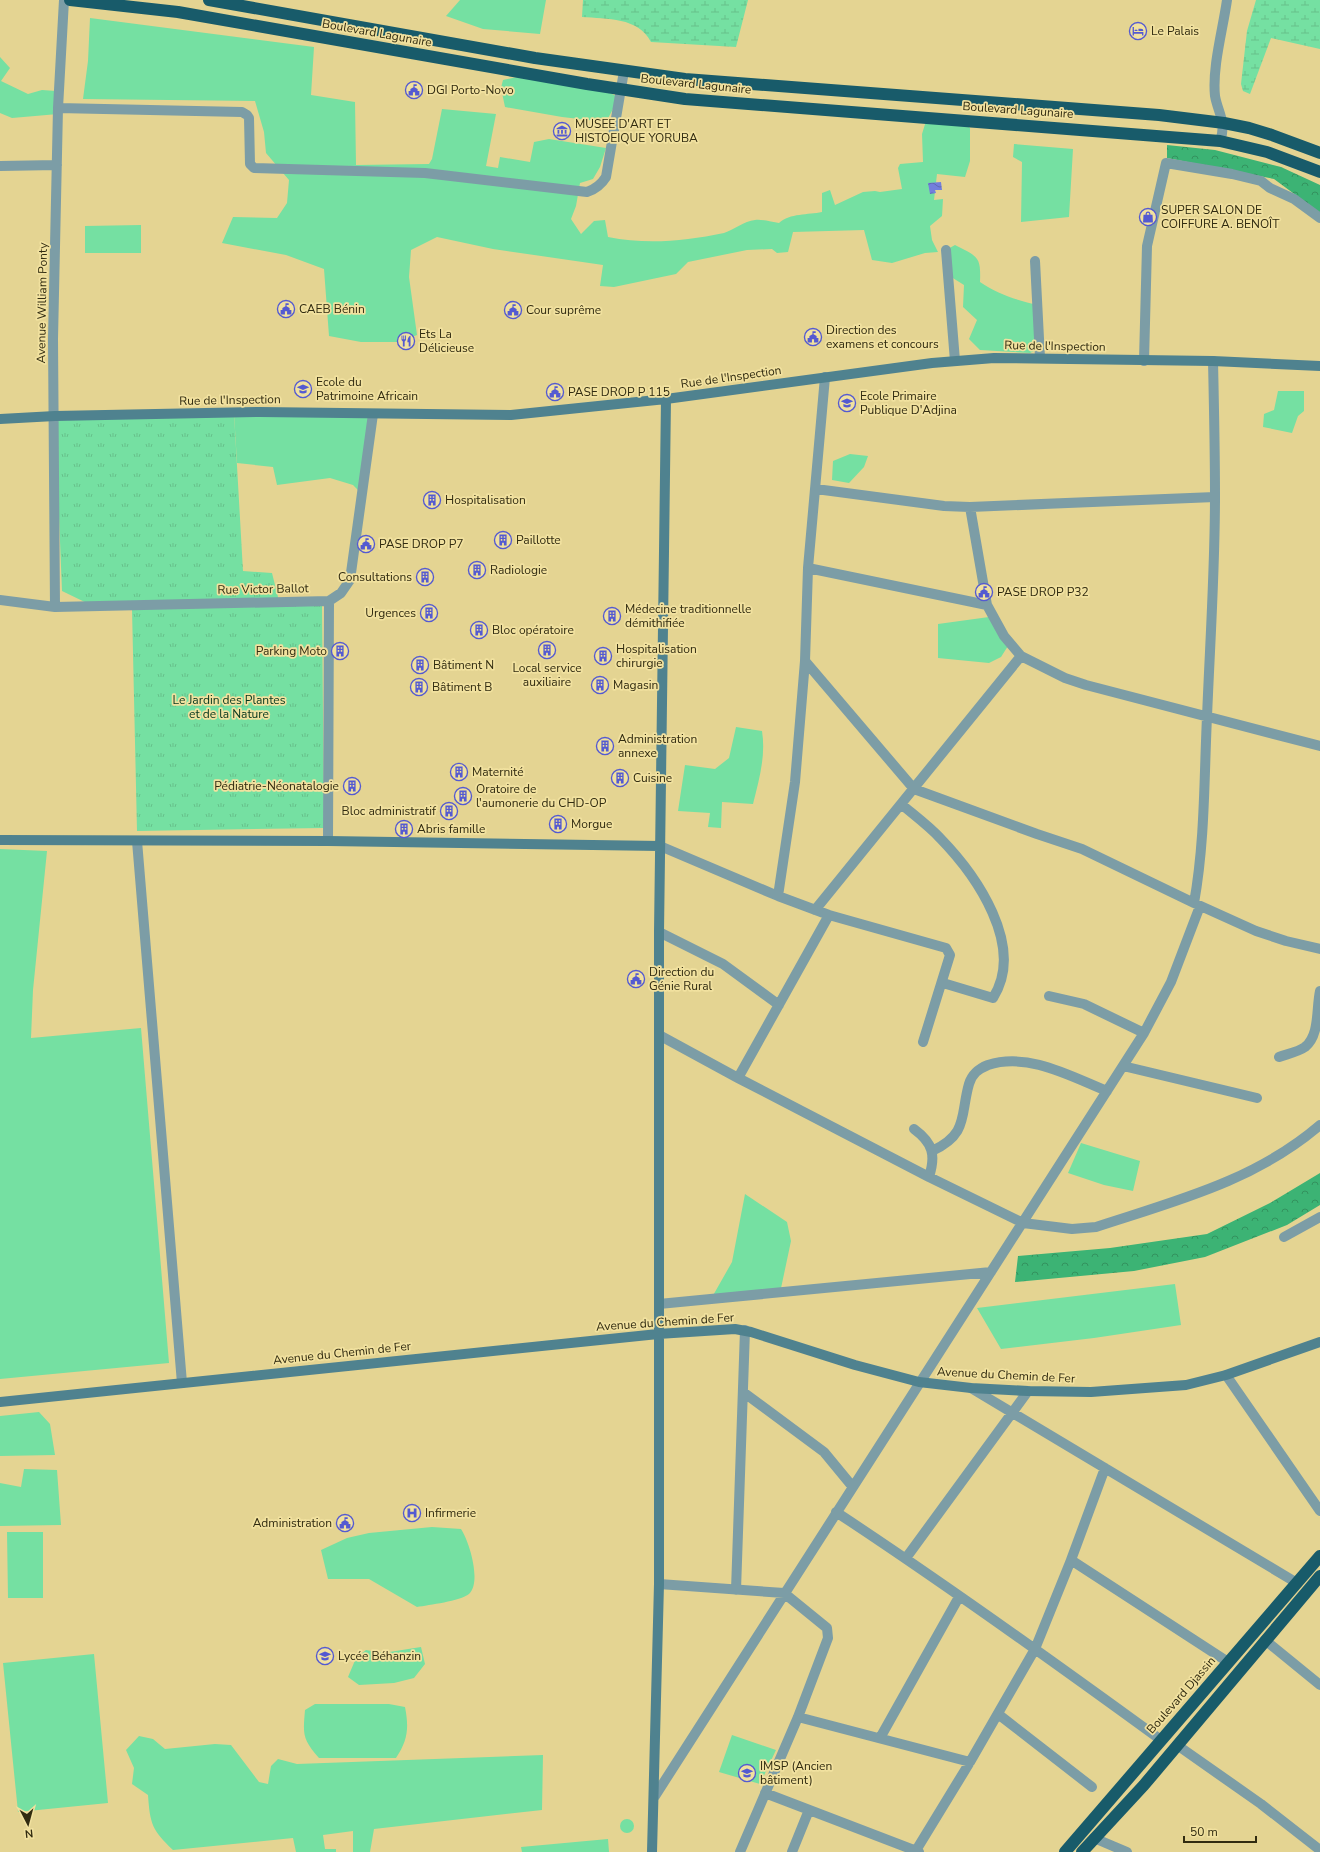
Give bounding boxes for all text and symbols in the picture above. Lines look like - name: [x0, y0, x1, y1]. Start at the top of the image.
- street label: Boulevard Lagunaire: [321, 15, 433, 51]
- hotel icon: Le Palais: [1128, 21, 1148, 41]
- place label: Le Palais: [1151, 23, 1199, 39]
- street label: Boulevard Lagunaire: [640, 70, 752, 98]
- public building icon: DGI Porto-Novo: [404, 80, 424, 100]
- place label: DGI Porto-Novo: [427, 82, 514, 98]
- street label: Boulevard Lagunaire: [962, 98, 1074, 122]
- place label: MUSEE D'ART ET HISTOEIQUE YORUBA: [575, 116, 698, 146]
- museum icon: MUSEE D'ART ET HISTOEIQUE YORUBA: [552, 121, 572, 141]
- place label: SUPER SALON DE COIFFURE A. BENOÎT: [1161, 202, 1280, 232]
- shop icon: SUPER SALON DE COIFFURE A. BENOÎT: [1138, 207, 1158, 227]
- street label: Avenue William Ponty: [33, 242, 51, 364]
- public building icon: CAEB Bénin: [276, 299, 296, 319]
- public building icon: Cour suprême: [503, 300, 523, 320]
- place label: CAEB Bénin: [299, 301, 365, 317]
- place label: Cour suprême: [526, 302, 601, 318]
- place label: Direction des examens et concours: [826, 322, 939, 352]
- place label: Ets La Délicieuse: [419, 326, 474, 356]
- public building icon: Direction des examens et concours: [803, 327, 823, 347]
- restaurant icon: Ets La Délicieuse: [396, 331, 416, 351]
- street label: Rue de l'Inspection: [1004, 337, 1106, 355]
- street label: Rue de l'Inspection: [680, 362, 782, 392]
- place label: Ecole du Patrimoine Africain: [316, 374, 418, 404]
- school or university icon: Ecole du Patrimoine Africain: [293, 379, 313, 399]
- public building icon: PASE DROP P 115: [545, 382, 565, 402]
- place label: PASE DROP P 115: [568, 384, 670, 400]
- place label: Ecole Primaire Publique D'Adjina: [860, 388, 957, 418]
- street label: Rue de l'Inspection: [179, 391, 281, 409]
- school or university icon: Ecole Primaire Publique D'Adjina: [837, 393, 857, 413]
- building icon: Hospitalisation: [422, 490, 442, 510]
- place label: Hospitalisation: [445, 492, 526, 508]
- building icon: Paillotte: [493, 530, 513, 550]
- place label: Paillotte: [516, 532, 561, 548]
- public building icon: PASE DROP P7: [356, 534, 376, 554]
- place label: PASE DROP P7: [379, 536, 463, 552]
- building icon: Radiologie: [467, 560, 487, 580]
- place label: Radiologie: [490, 562, 547, 578]
- building icon: Consultations: [415, 567, 435, 587]
- place label: Consultations: [338, 569, 412, 585]
- street label: Rue Victor Ballot: [217, 580, 310, 598]
- public building icon: PASE DROP P32: [974, 582, 994, 602]
- place label: PASE DROP P32: [997, 584, 1089, 600]
- place label: Médecine traditionnelle démithifiée: [625, 601, 751, 631]
- building icon: Urgences: [419, 603, 439, 623]
- place label: Urgences: [365, 605, 416, 621]
- building icon: Médecine traditionnelle démithifiée: [602, 606, 622, 626]
- building icon: Bloc opératoire: [469, 620, 489, 640]
- place label: Bloc opératoire: [492, 622, 574, 638]
- building icon: Local service auxiliaire: [537, 640, 557, 660]
- building icon: Parking Moto: [330, 641, 350, 661]
- place label: Hospitalisation chirurgie: [616, 641, 697, 671]
- place label: Parking Moto: [256, 643, 327, 659]
- building icon: Hospitalisation chirurgie: [593, 646, 613, 666]
- building icon: Bâtiment N: [410, 655, 430, 675]
- place label: Bâtiment N: [433, 657, 494, 673]
- place label: Local service auxiliaire: [512, 660, 582, 690]
- building icon: Magasin: [590, 675, 610, 695]
- building icon: Bâtiment B: [409, 677, 429, 697]
- place label: Magasin: [613, 677, 658, 693]
- place label: Bâtiment B: [432, 679, 492, 695]
- park label: Le Jardin des Plantes et de la Nature: [173, 692, 286, 722]
- place label: Administration annexe: [618, 731, 697, 761]
- building icon: Administration annexe: [595, 736, 615, 756]
- building icon: Maternité: [449, 762, 469, 782]
- place label: Maternité: [472, 764, 524, 780]
- building icon: Cuisine: [610, 768, 630, 788]
- place label: Cuisine: [633, 770, 672, 786]
- building icon: Pédiatrie-Néonatalogie: [342, 776, 362, 796]
- place label: Pédiatrie-Néonatalogie: [214, 778, 339, 794]
- place label: Oratoire de l'aumonerie du CHD-OP: [476, 781, 607, 811]
- building icon: Oratoire de l'aumonerie du CHD-OP: [453, 786, 473, 806]
- building icon: Bloc administratif: [439, 801, 459, 821]
- place label: Bloc administratif: [342, 803, 437, 819]
- building icon: Morgue: [548, 814, 568, 834]
- place label: Morgue: [571, 816, 612, 832]
- building icon: Abris famille: [394, 819, 414, 839]
- place label: Abris famille: [417, 821, 485, 837]
- place label: Direction du Génie Rural: [649, 964, 714, 994]
- public building icon: Direction du Génie Rural: [626, 969, 646, 989]
- street label: Avenue du Chemin de Fer: [595, 1309, 735, 1335]
- street label: Avenue du Chemin de Fer: [272, 1338, 412, 1368]
- street label: Avenue du Chemin de Fer: [936, 1363, 1076, 1387]
- hospital icon: Infirmerie: [402, 1503, 422, 1523]
- place label: Infirmerie: [425, 1505, 476, 1521]
- public building icon: Administration: [335, 1513, 355, 1533]
- place label: Administration: [253, 1515, 332, 1531]
- school or university icon: Lycée Béhanzin: [315, 1646, 335, 1666]
- place label: Lycée Béhanzin: [338, 1648, 421, 1664]
- street label: Boulevard Djassin: [1143, 1653, 1219, 1737]
- place label: IMSP (Ancien bâtiment): [760, 1758, 832, 1788]
- school or university icon: IMSP (Ancien bâtiment): [737, 1763, 757, 1783]
- north arrow: [8, 1804, 48, 1844]
- scale bar: [1184, 1818, 1256, 1844]
- text: 50 m: [1190, 1824, 1218, 1840]
- text: N: [24, 1826, 34, 1841]

